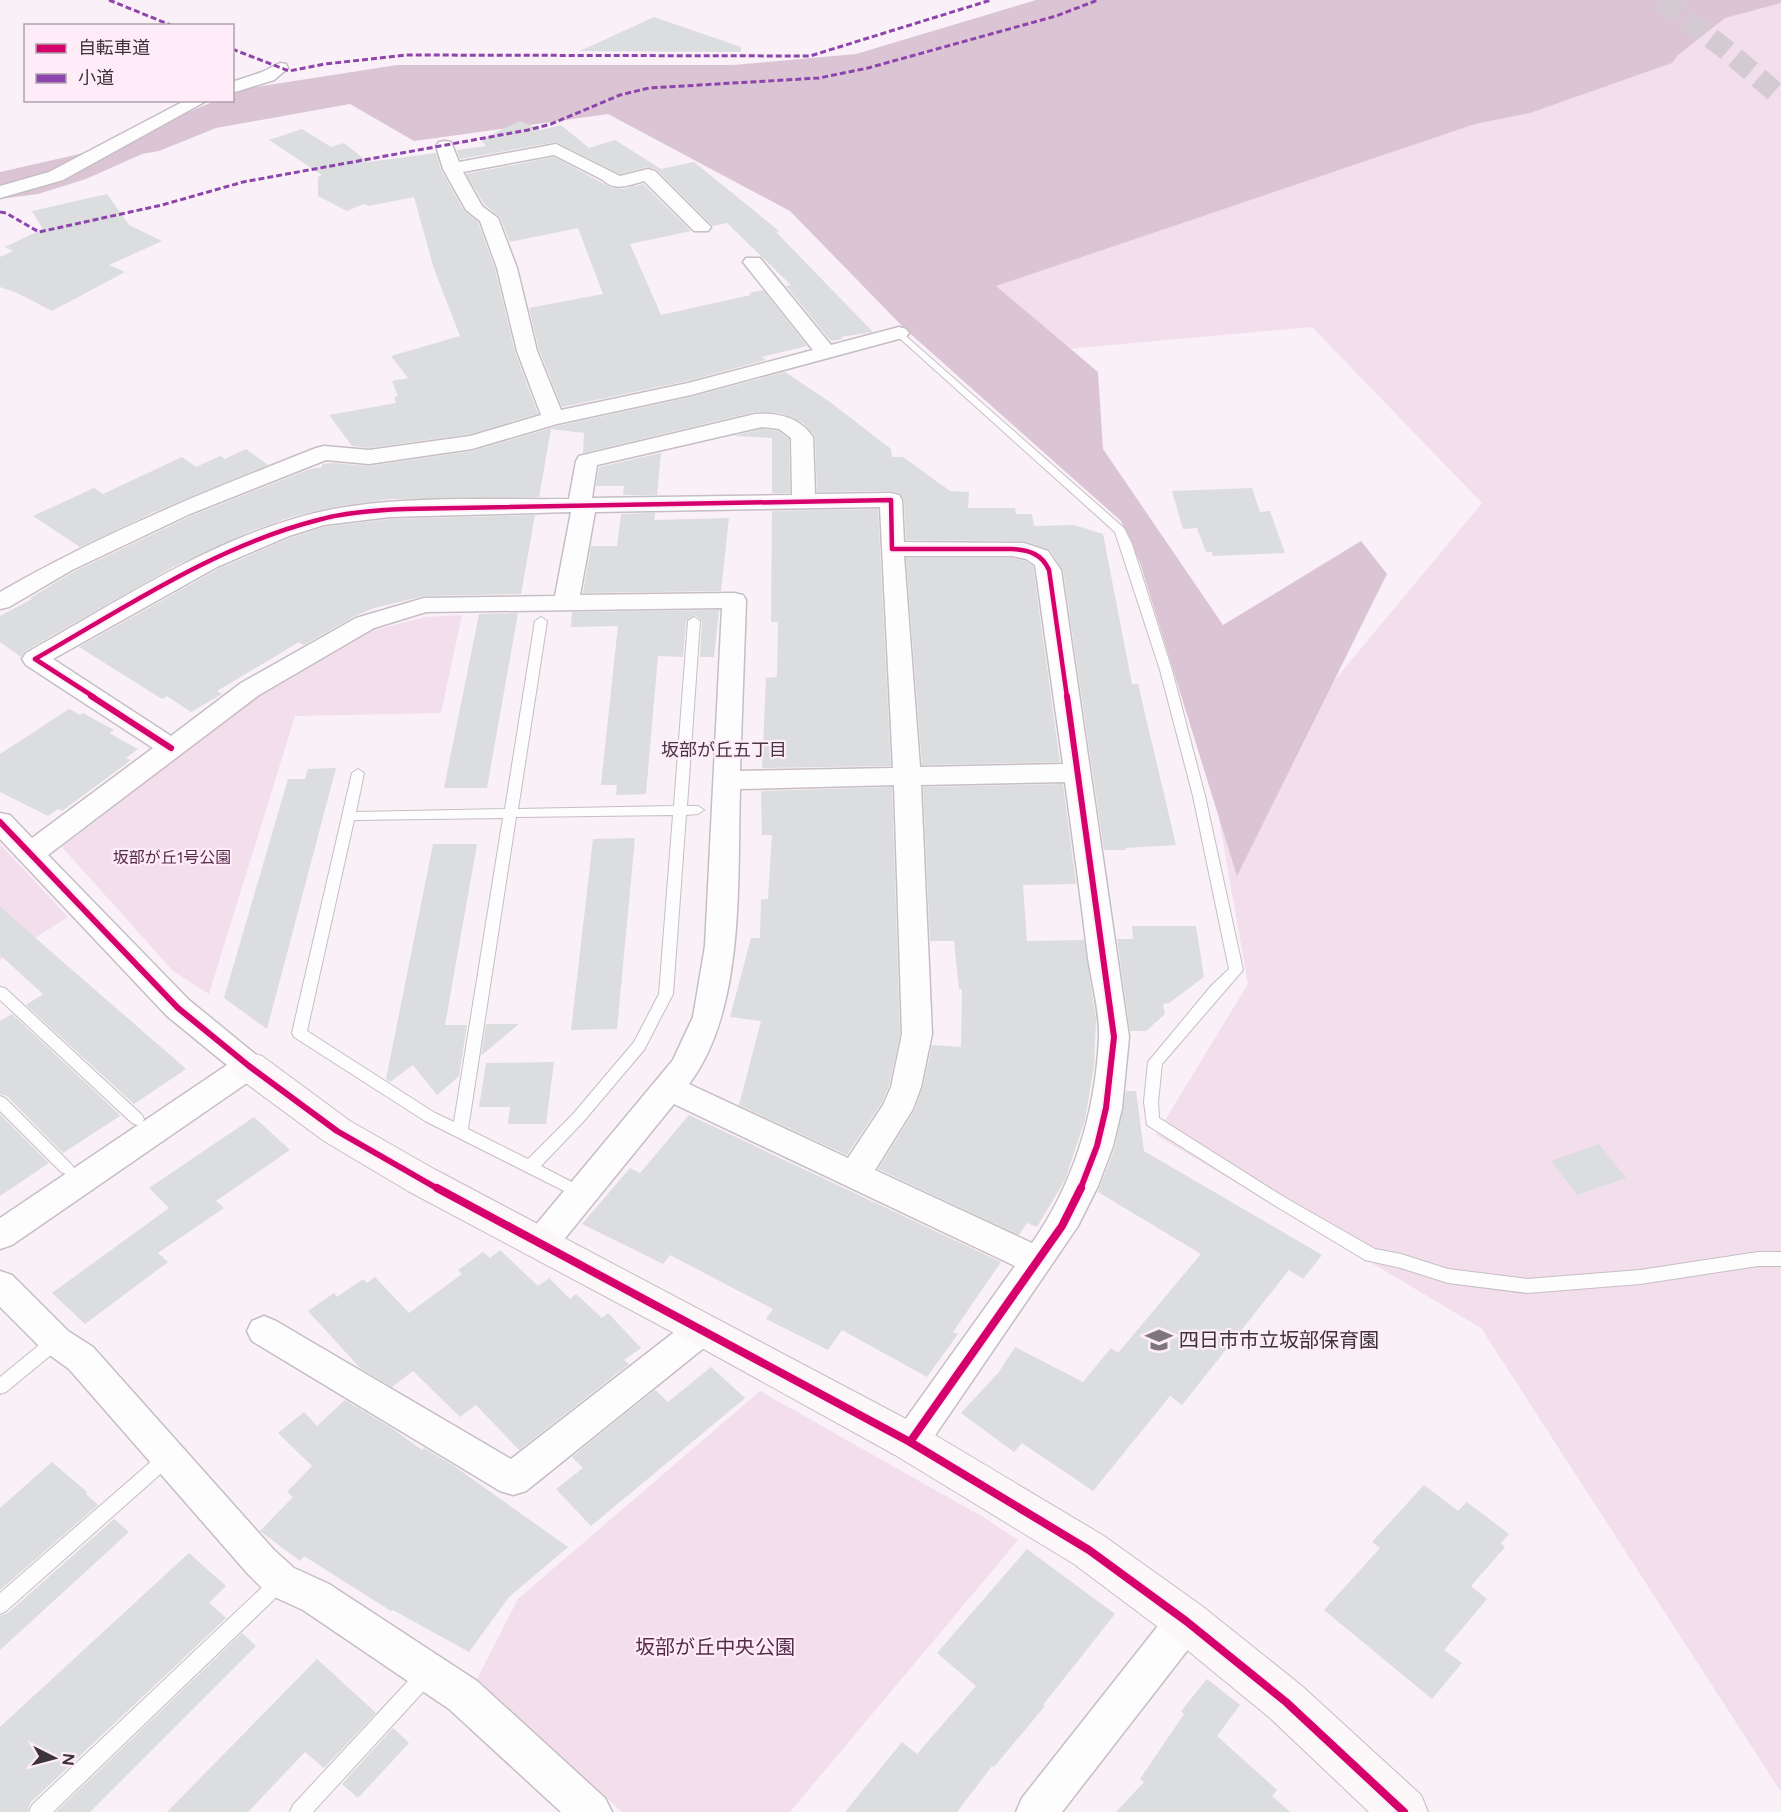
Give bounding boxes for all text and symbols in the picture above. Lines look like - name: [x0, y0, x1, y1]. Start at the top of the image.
- legend: [24, 24, 234, 102]
- text: 自転車道: [78, 37, 150, 59]
- text: 小道: [78, 67, 114, 89]
- district label: 坂部が丘五丁目: [661, 739, 787, 761]
- park label: 坂部が丘1号公園: [113, 848, 231, 867]
- school or university icon: 四日市市立坂部保育園: [1144, 1325, 1174, 1355]
- place label: 四日市市立坂部保育園: [1179, 1328, 1379, 1352]
- park label: 坂部が丘中央公園: [635, 1635, 795, 1659]
- north arrow: [24, 1728, 84, 1788]
- text: N: [58, 1752, 79, 1767]

